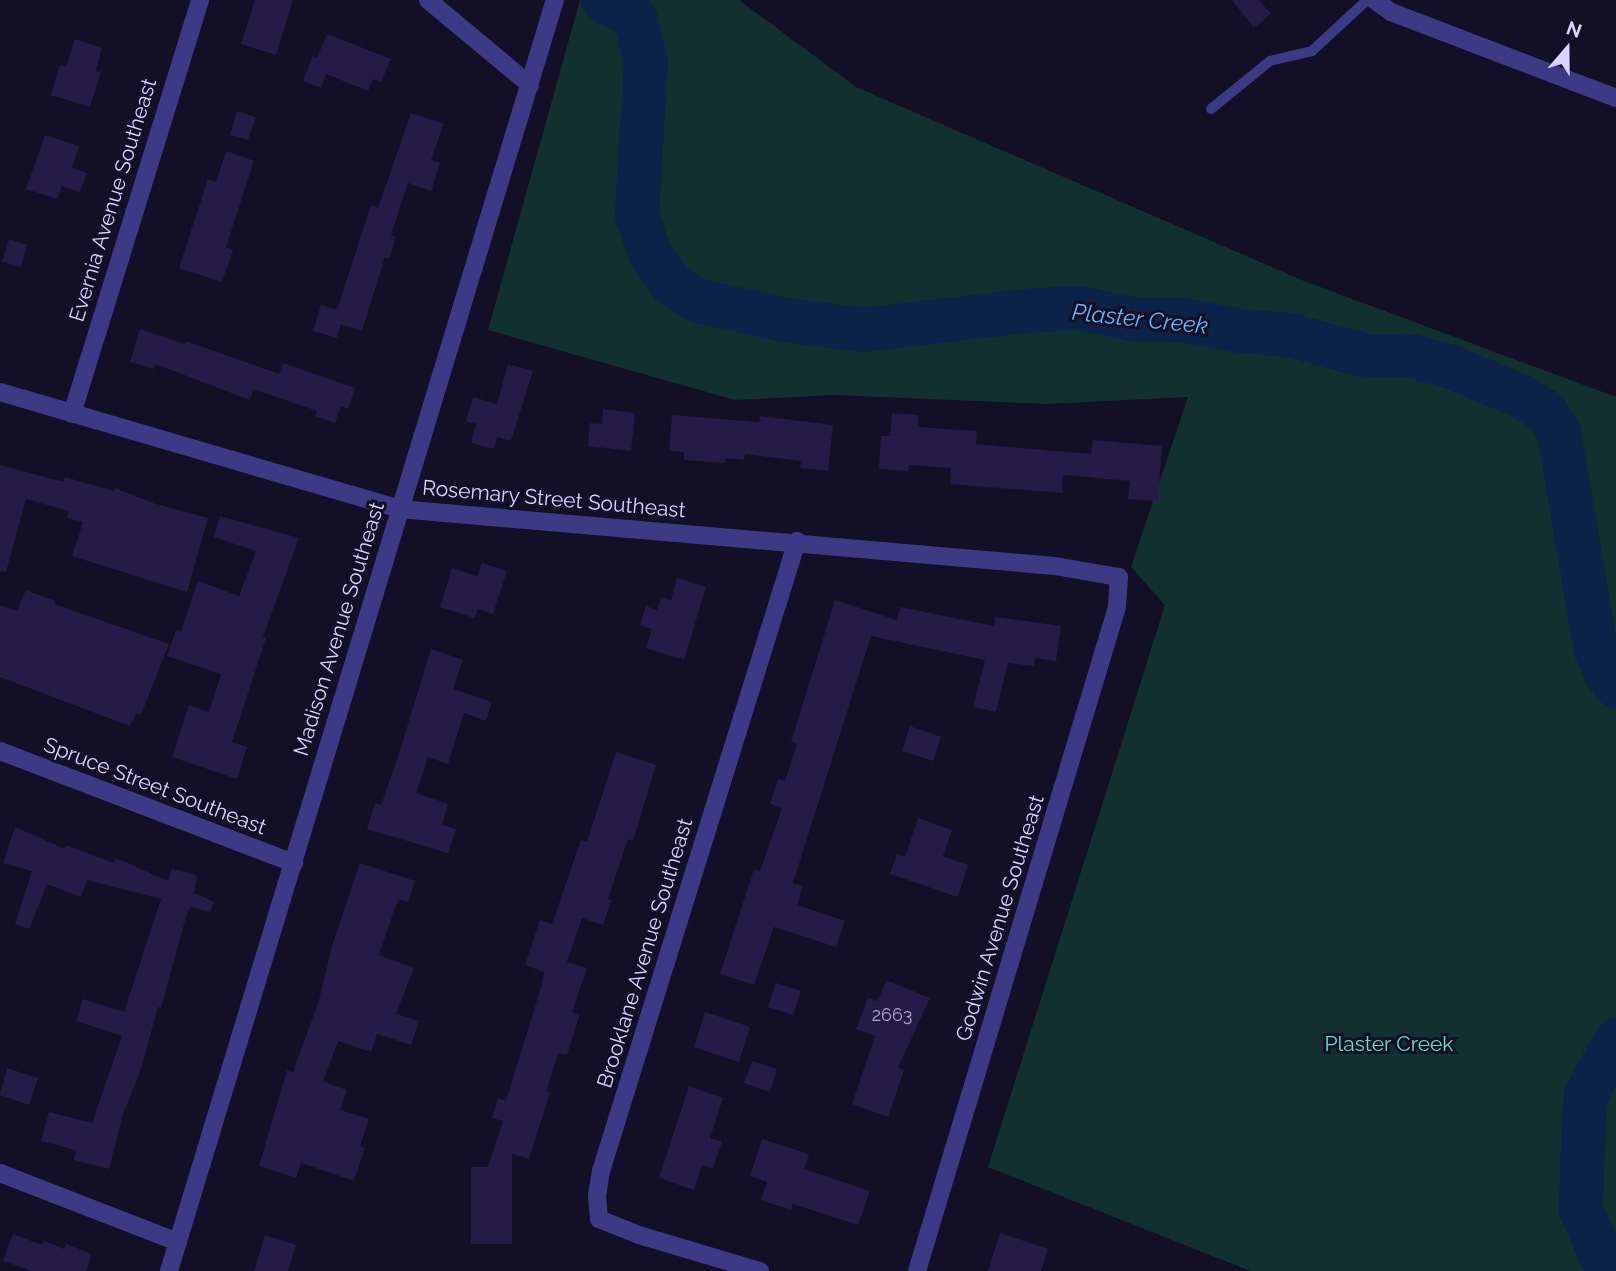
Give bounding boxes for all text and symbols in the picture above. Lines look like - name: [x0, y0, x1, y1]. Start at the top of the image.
- north arrow: [1532, 14, 1602, 84]
- text: N: [1564, 16, 1585, 42]
- street label: Evernia Avenue Southeast: [64, 75, 162, 325]
- water label: Plaster Creek: [1070, 298, 1210, 340]
- street label: Rosemary Street Southeast: [421, 475, 687, 523]
- street label: Madison Avenue Southeast: [288, 499, 390, 759]
- street label: Spruce Street Southeast: [40, 732, 270, 840]
- street label: Godwin Avenue Southeast: [950, 792, 1050, 1044]
- street label: Brooklane Avenue Southeast: [592, 815, 698, 1091]
- house number: 2663: [872, 1004, 912, 1026]
- park label: Plaster Creek: [1324, 1031, 1454, 1057]

